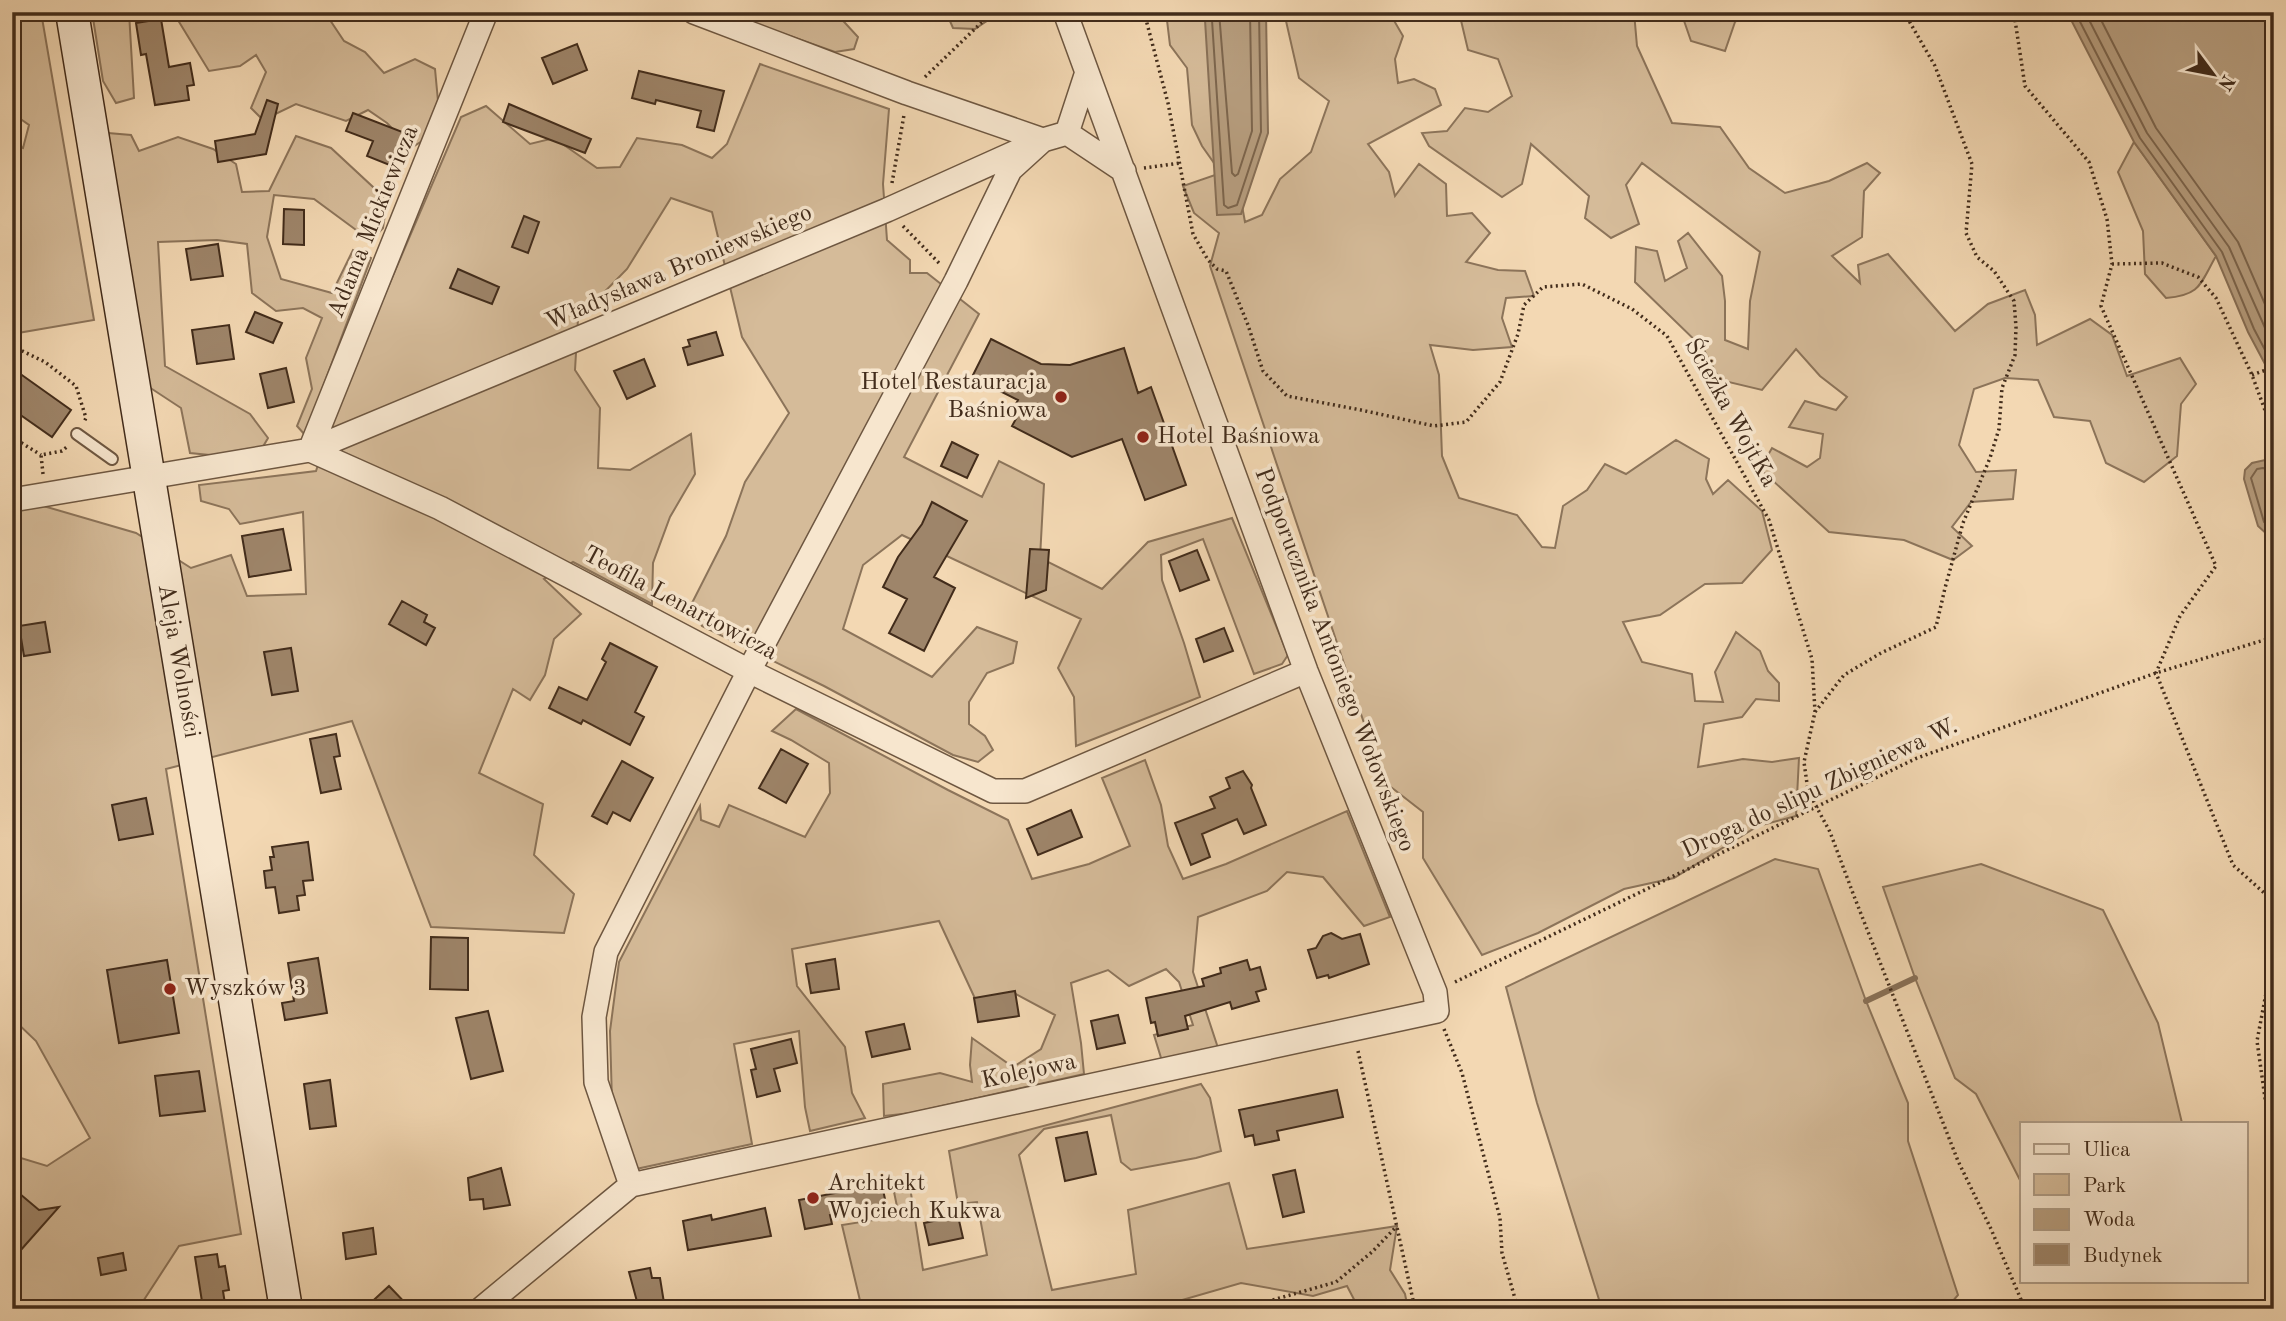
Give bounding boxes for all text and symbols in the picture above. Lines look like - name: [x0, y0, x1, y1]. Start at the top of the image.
- north arrow: [2178, 38, 2248, 108]
- text: N: [2213, 70, 2237, 93]
- street label: Adama Mickiewicza: [324, 122, 424, 322]
- street label: Władysława Broniewskiego: [542, 201, 816, 335]
- street label: Ścieżka WojtKa: [1679, 332, 1785, 491]
- place label: Hotel Restauracja Baśniowa: [860, 371, 1047, 423]
- marker: Hotel Restauracja Baśniowa: [1053, 389, 1069, 405]
- place label: Hotel Baśniowa: [1157, 425, 1320, 449]
- marker: Hotel Baśniowa: [1135, 429, 1151, 445]
- street label: Podporucznika Antoniego Wołowskiego: [1250, 465, 1418, 855]
- street label: Teofila Lenartowicza: [579, 543, 781, 665]
- street label: Aleja Wolności: [153, 582, 203, 740]
- street label: Droga do slipu Zbigniewa W.: [1678, 714, 1962, 864]
- place label: Wyszków 3: [184, 977, 307, 1001]
- marker: Wyszków 3: [162, 981, 178, 997]
- street label: Kolejowa: [979, 1050, 1079, 1094]
- legend: [2020, 1122, 2248, 1282]
- text: Ulica: [2083, 1140, 2130, 1161]
- place label: Architekt Wojciech Kukwa: [827, 1172, 1001, 1224]
- text: Park: [2083, 1176, 2126, 1197]
- marker: Architekt Wojciech Kukwa: [805, 1190, 821, 1206]
- text: Woda: [2083, 1210, 2135, 1231]
- text: Budynek: [2083, 1246, 2163, 1267]

